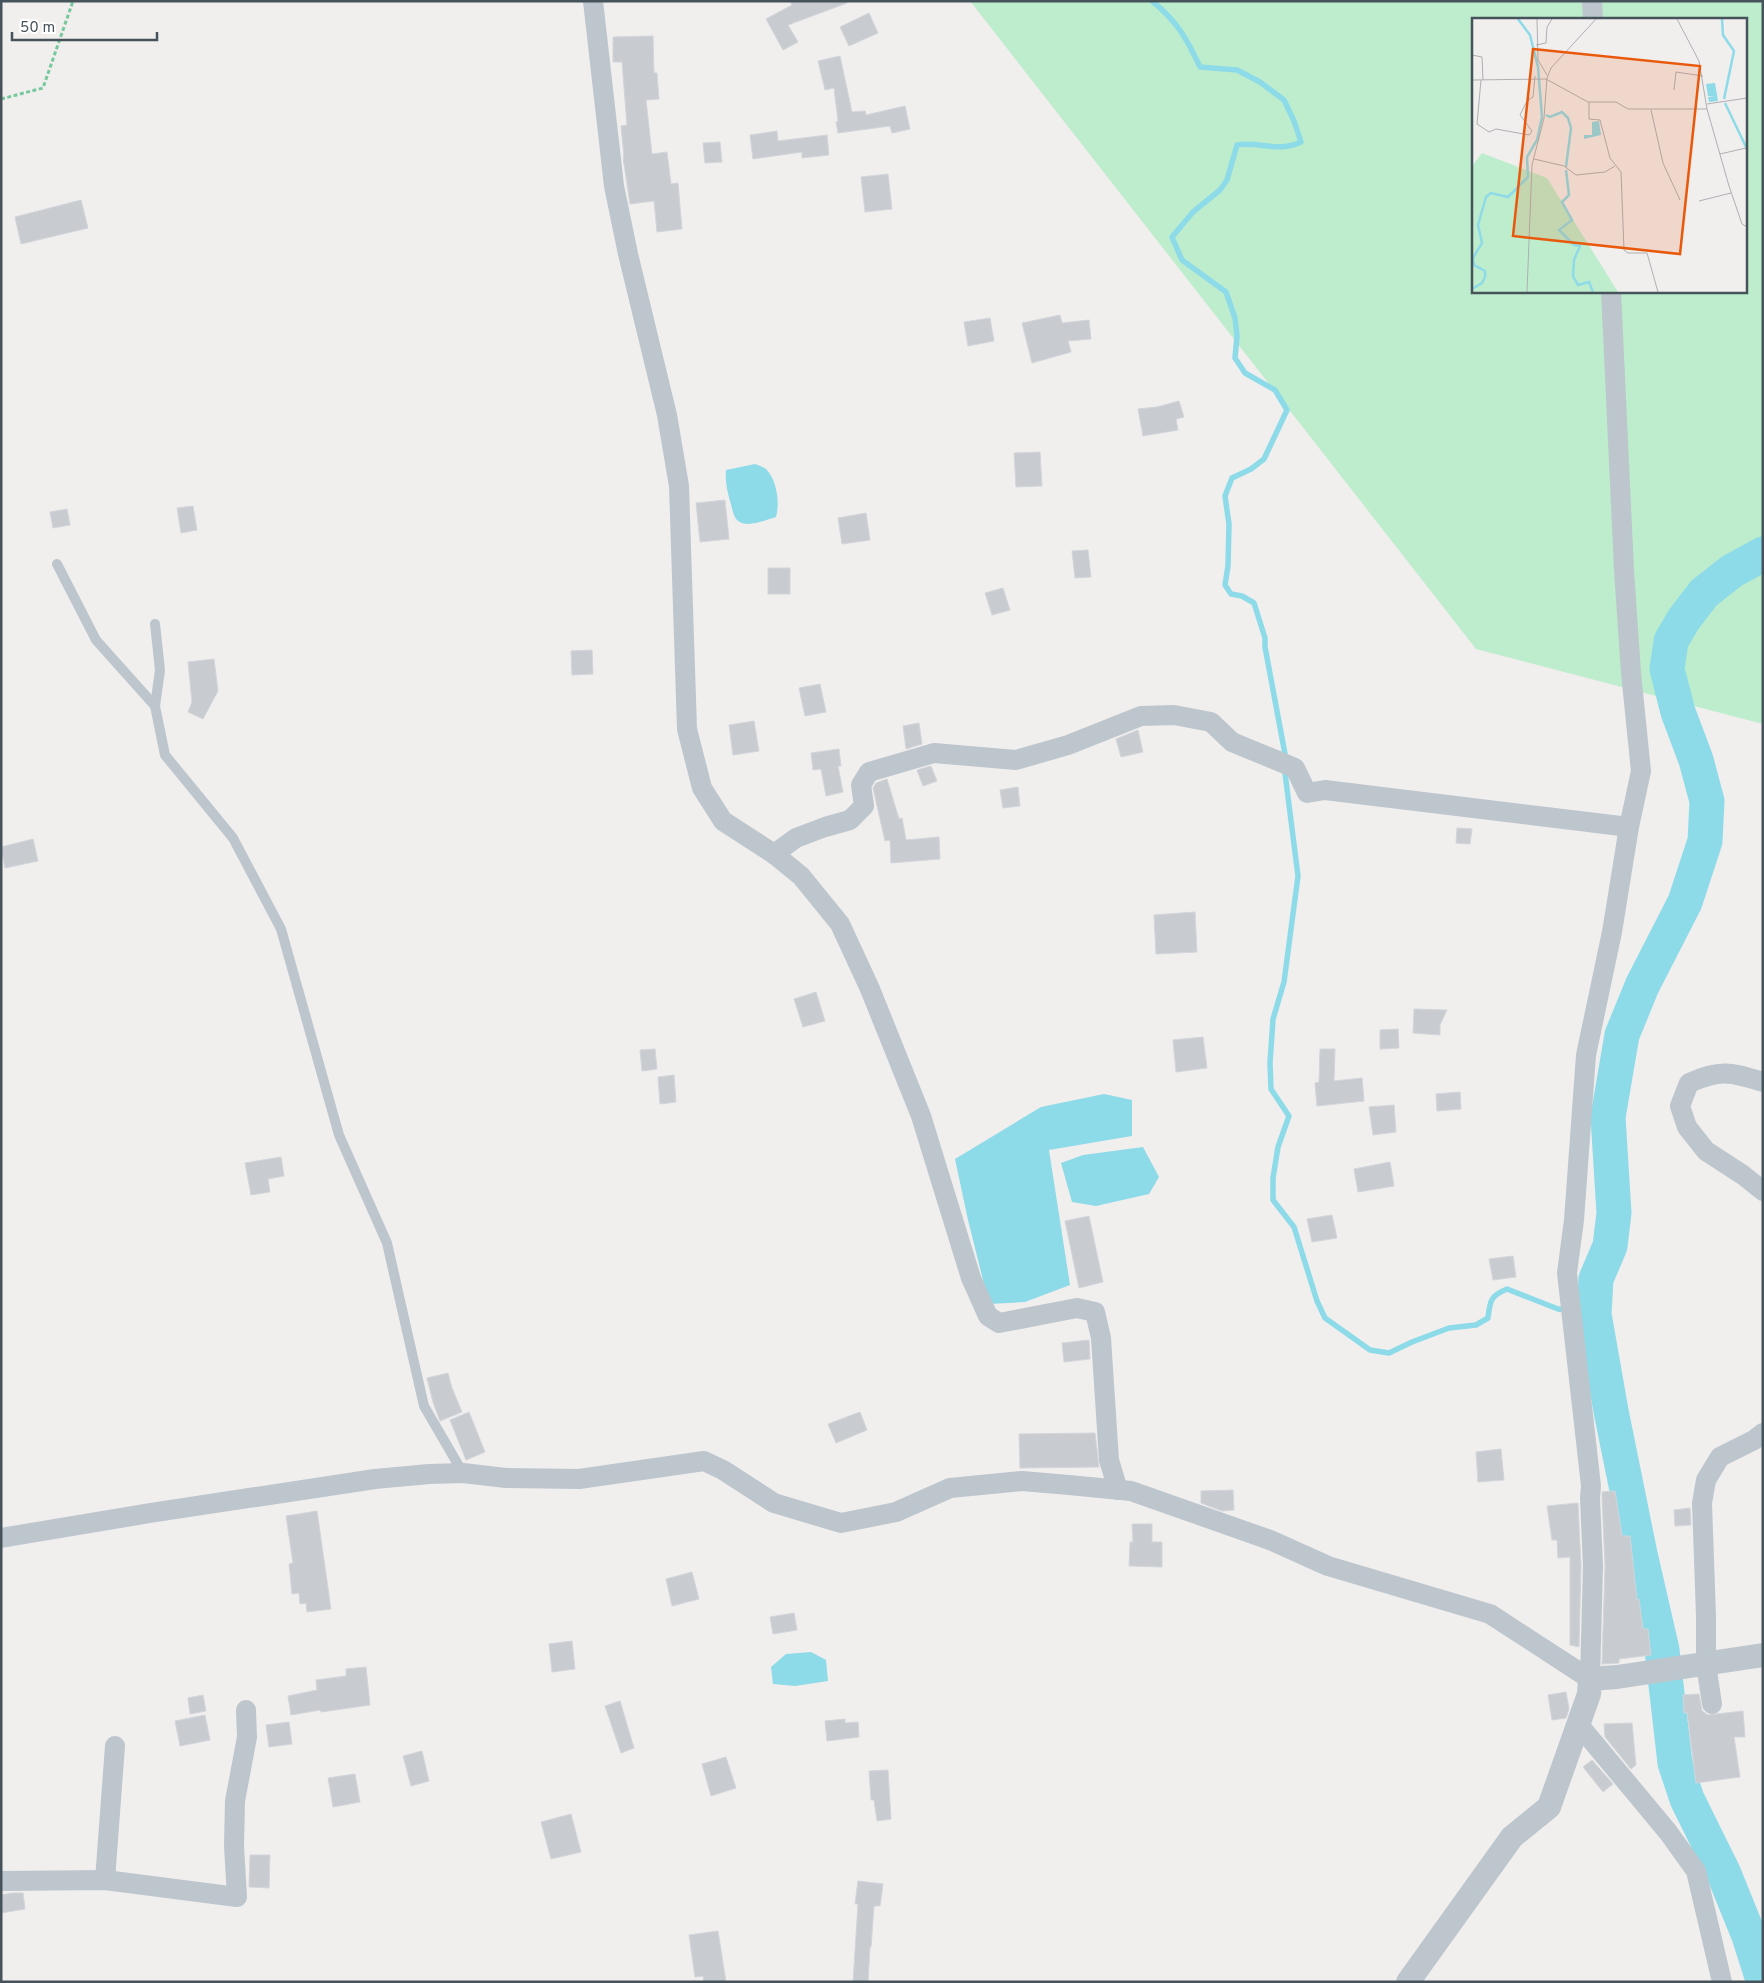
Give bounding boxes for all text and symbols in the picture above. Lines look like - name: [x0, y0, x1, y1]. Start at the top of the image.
- scale bar: [12, 10, 158, 42]
- inset map: [1472, 18, 1746, 292]
- text: 50 m: [20, 19, 55, 38]

